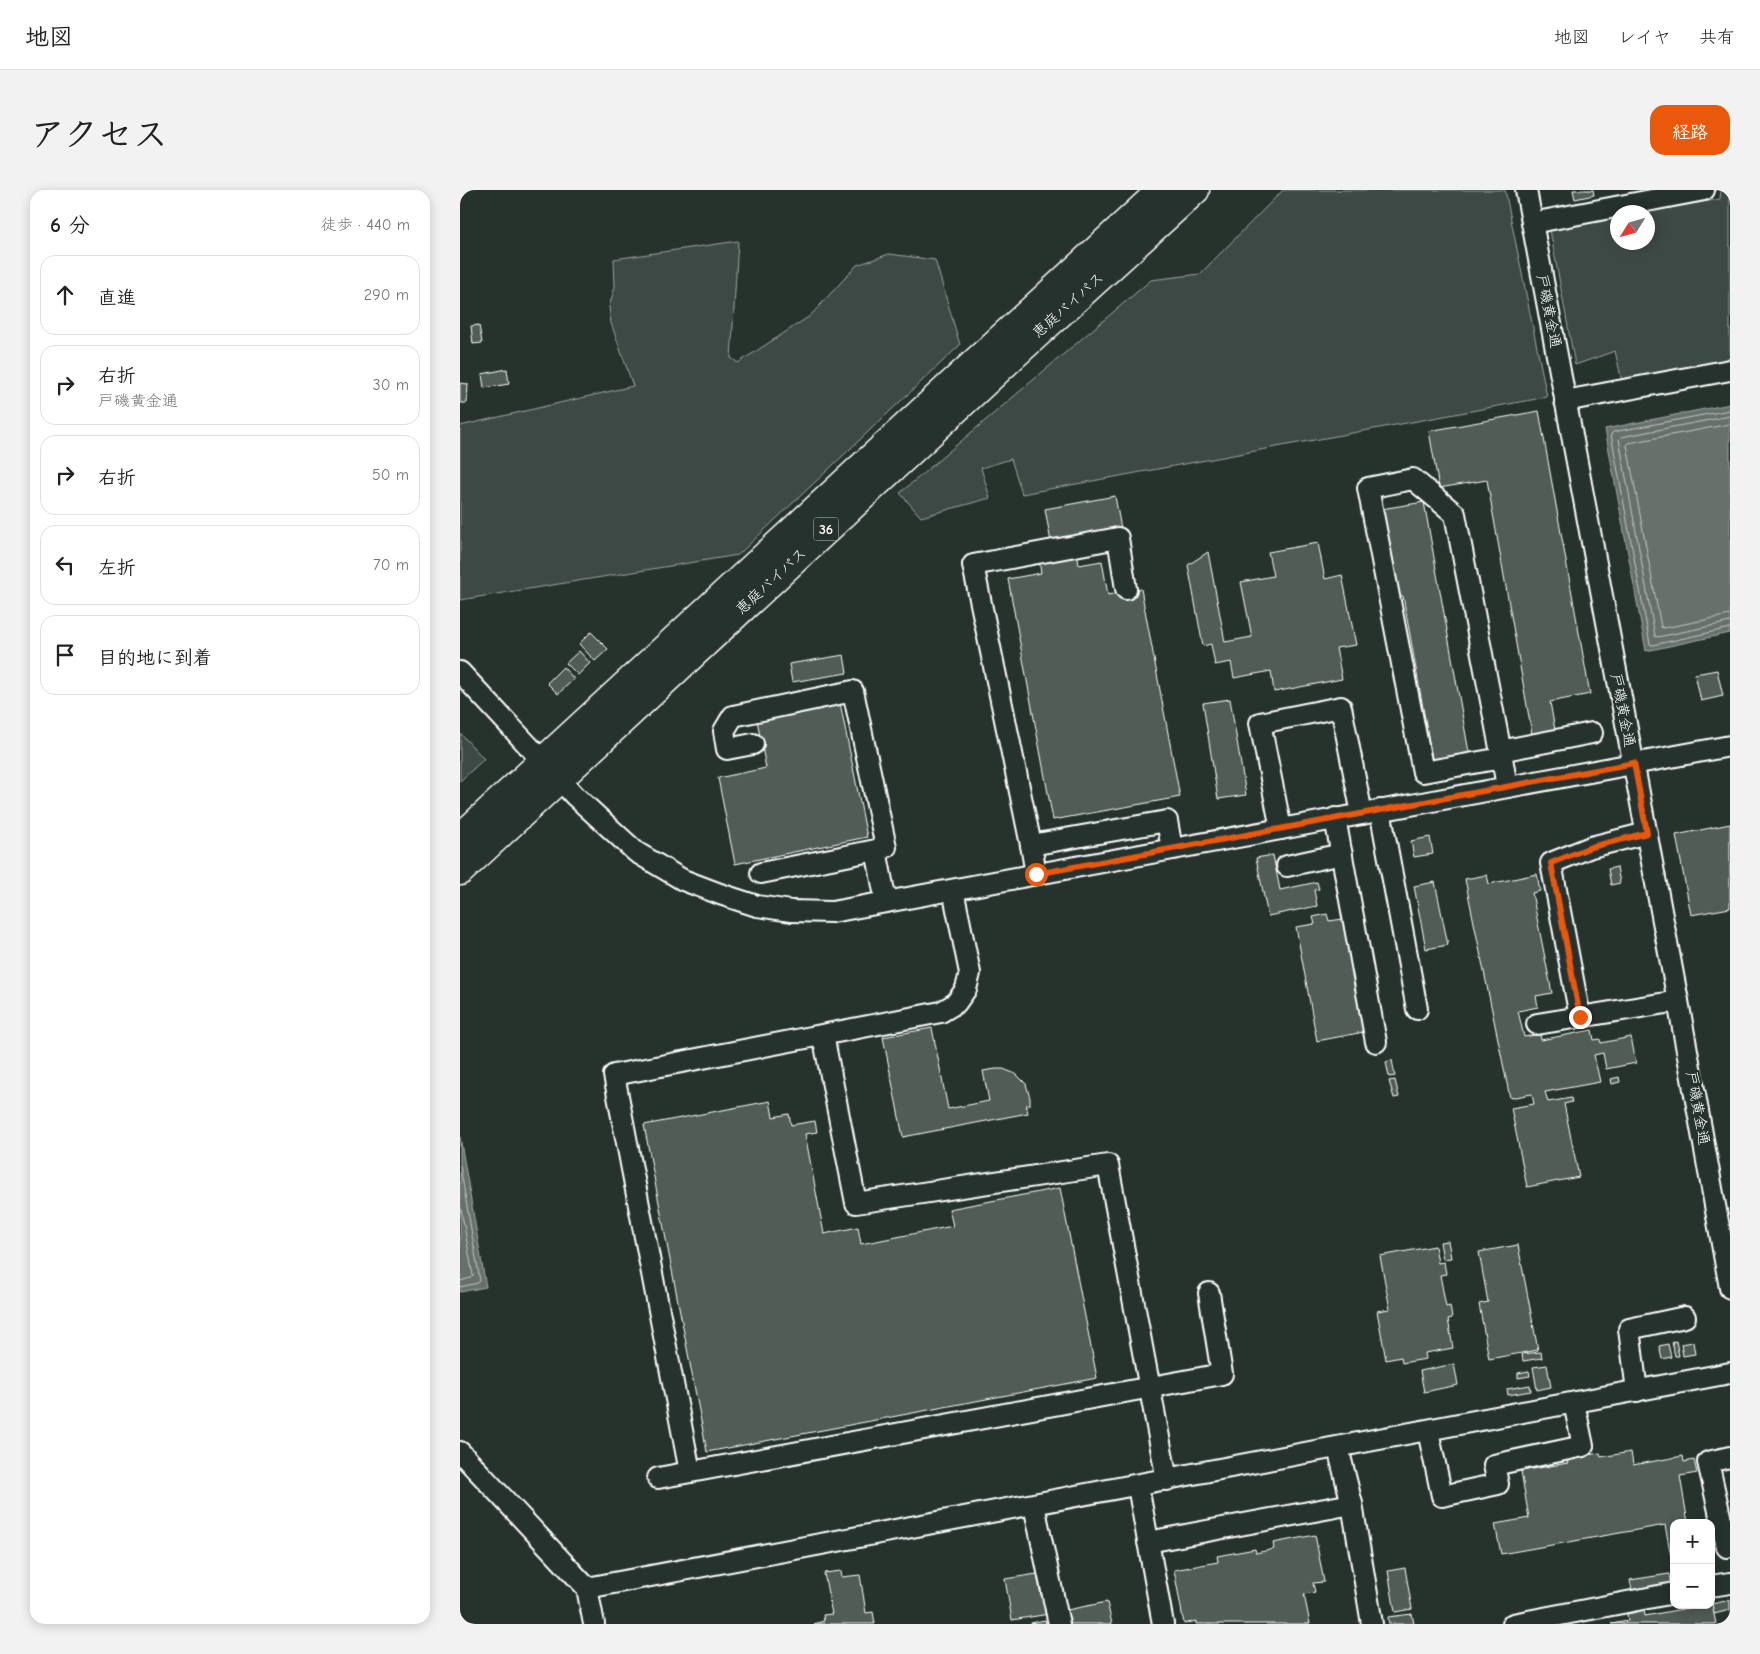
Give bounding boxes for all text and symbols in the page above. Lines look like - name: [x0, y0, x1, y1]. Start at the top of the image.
- text: 地図: [25, 23, 73, 51]
- text: 地図: [1554, 27, 1590, 48]
- text: レイヤ: [1618, 27, 1671, 48]
- text: 共有: [1699, 27, 1735, 48]
- button: 経路: [1650, 105, 1730, 155]
- text: アクセス: [30, 114, 168, 155]
- north arrow: [1610, 205, 1655, 250]
- text: 6 分: [50, 213, 89, 237]
- text: 徒歩 · 440 m: [321, 216, 410, 234]
- street label: 恵庭バイパス: [1029, 268, 1107, 342]
- street label: 戸磯黄金通: [1533, 272, 1565, 350]
- icon: ahead: [51, 281, 79, 309]
- text: 290 m: [364, 286, 409, 304]
- text: 直進: [98, 287, 136, 309]
- text: 右折: [98, 365, 136, 387]
- icon: right: [51, 371, 79, 399]
- text: 30 m: [373, 376, 409, 394]
- text: 戸磯黄金通: [98, 392, 178, 410]
- icon: right: [51, 461, 79, 489]
- text: 50 m: [372, 466, 409, 484]
- text: 右折: [98, 467, 136, 489]
- road number: 36: [814, 518, 838, 540]
- street label: 恵庭バイパス: [732, 544, 810, 618]
- icon: left: [51, 551, 79, 579]
- text: 70 m: [373, 556, 409, 574]
- text: 左折: [98, 557, 136, 579]
- icon: arrive: [51, 641, 79, 669]
- text: 目的地に到着: [98, 647, 212, 669]
- street label: 戸磯黄金通: [1607, 671, 1639, 749]
- route start: [1025, 863, 1048, 886]
- route end: [1569, 1006, 1592, 1029]
- street label: 戸磯黄金通: [1683, 1069, 1713, 1147]
- map controls: [1670, 1519, 1715, 1609]
- button: +: [1670, 1519, 1715, 1564]
- button: −: [1670, 1564, 1715, 1609]

